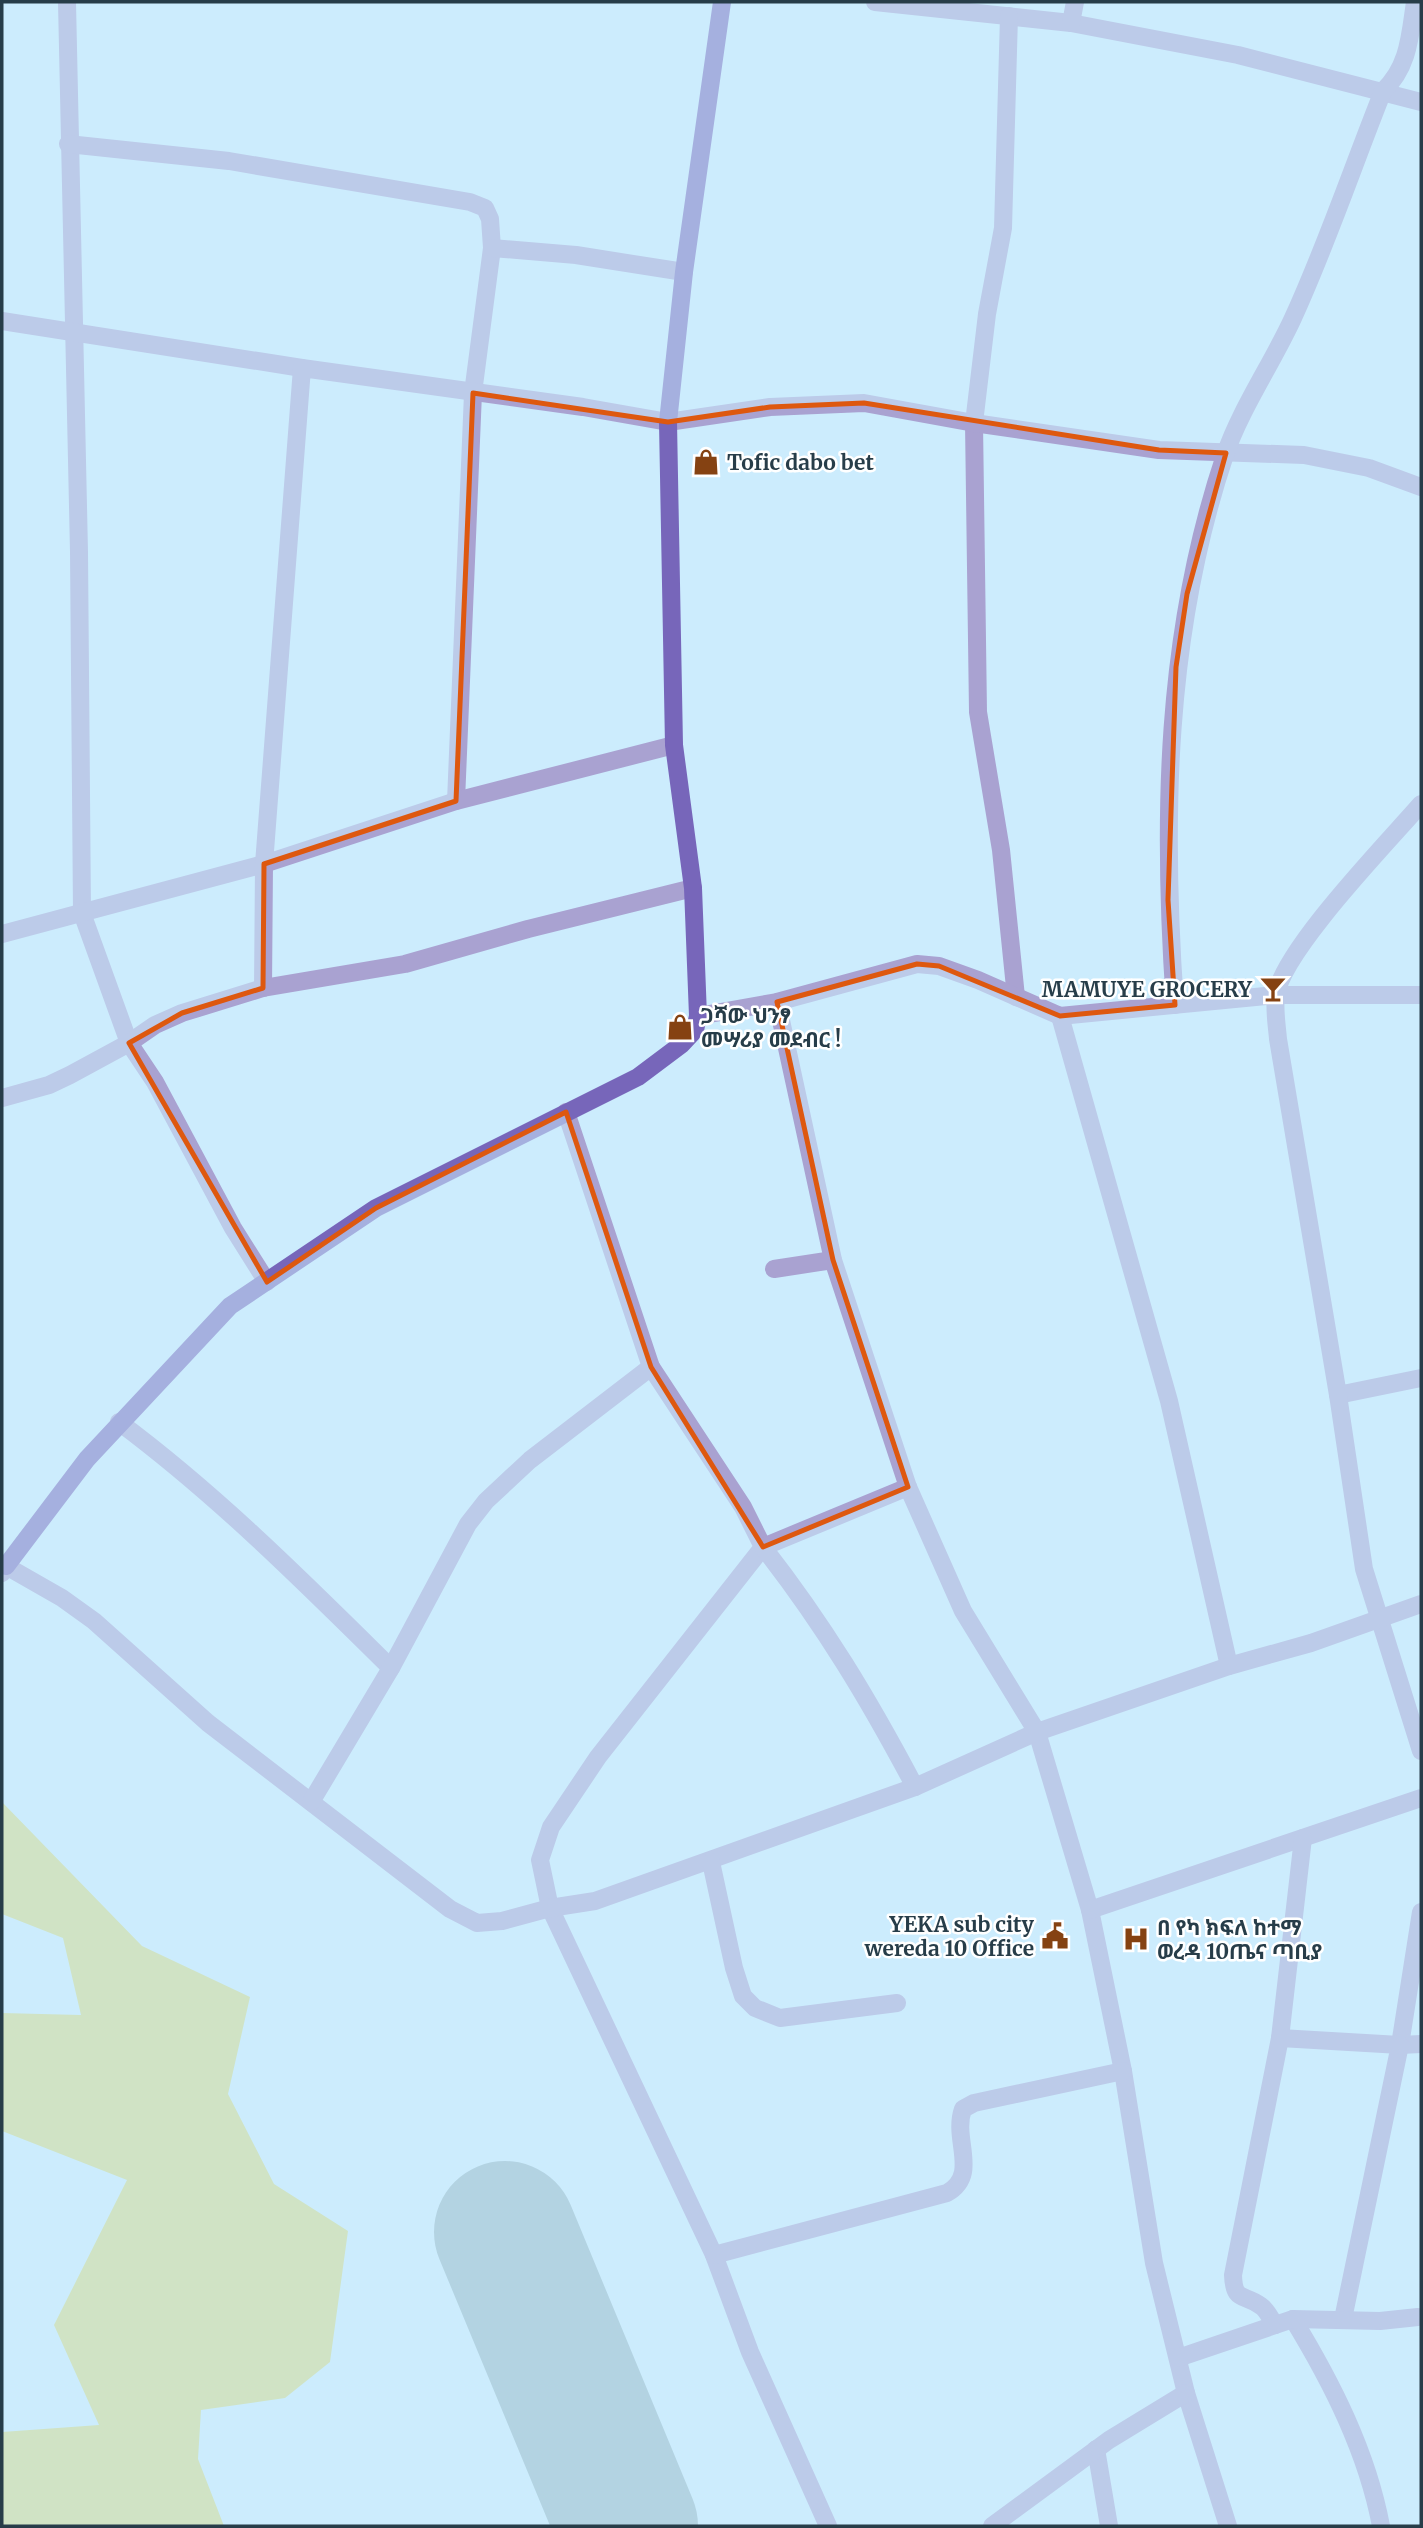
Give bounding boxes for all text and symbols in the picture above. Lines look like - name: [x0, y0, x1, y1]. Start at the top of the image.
- shop icon: Tofic dabo bet: [691, 447, 721, 477]
- place label: Tofic dabo bet: [727, 449, 874, 476]
- bar icon: MAMUYE GROCERY: [1258, 974, 1288, 1004]
- place label: MAMUYE GROCERY: [1042, 976, 1253, 1003]
- place label: ጋሻው ህንፃ መሣሪያ መደብር !: [701, 1002, 841, 1053]
- shop icon: ጋሻው ህንፃ መሣሪያ መደብር !: [665, 1012, 695, 1042]
- place label: YEKA sub city wereda 10 Office: [864, 1911, 1035, 1962]
- place label: በ የካ ክፍለ ከተማ ወረዳ 10ጤና ጣቢያ: [1157, 1914, 1322, 1965]
- public building icon: YEKA sub city wereda 10 Office: [1040, 1921, 1070, 1951]
- hospital icon: በ የካ ክፍለ ከተማ ወረዳ 10ጤና ጣቢያ: [1121, 1924, 1151, 1954]

